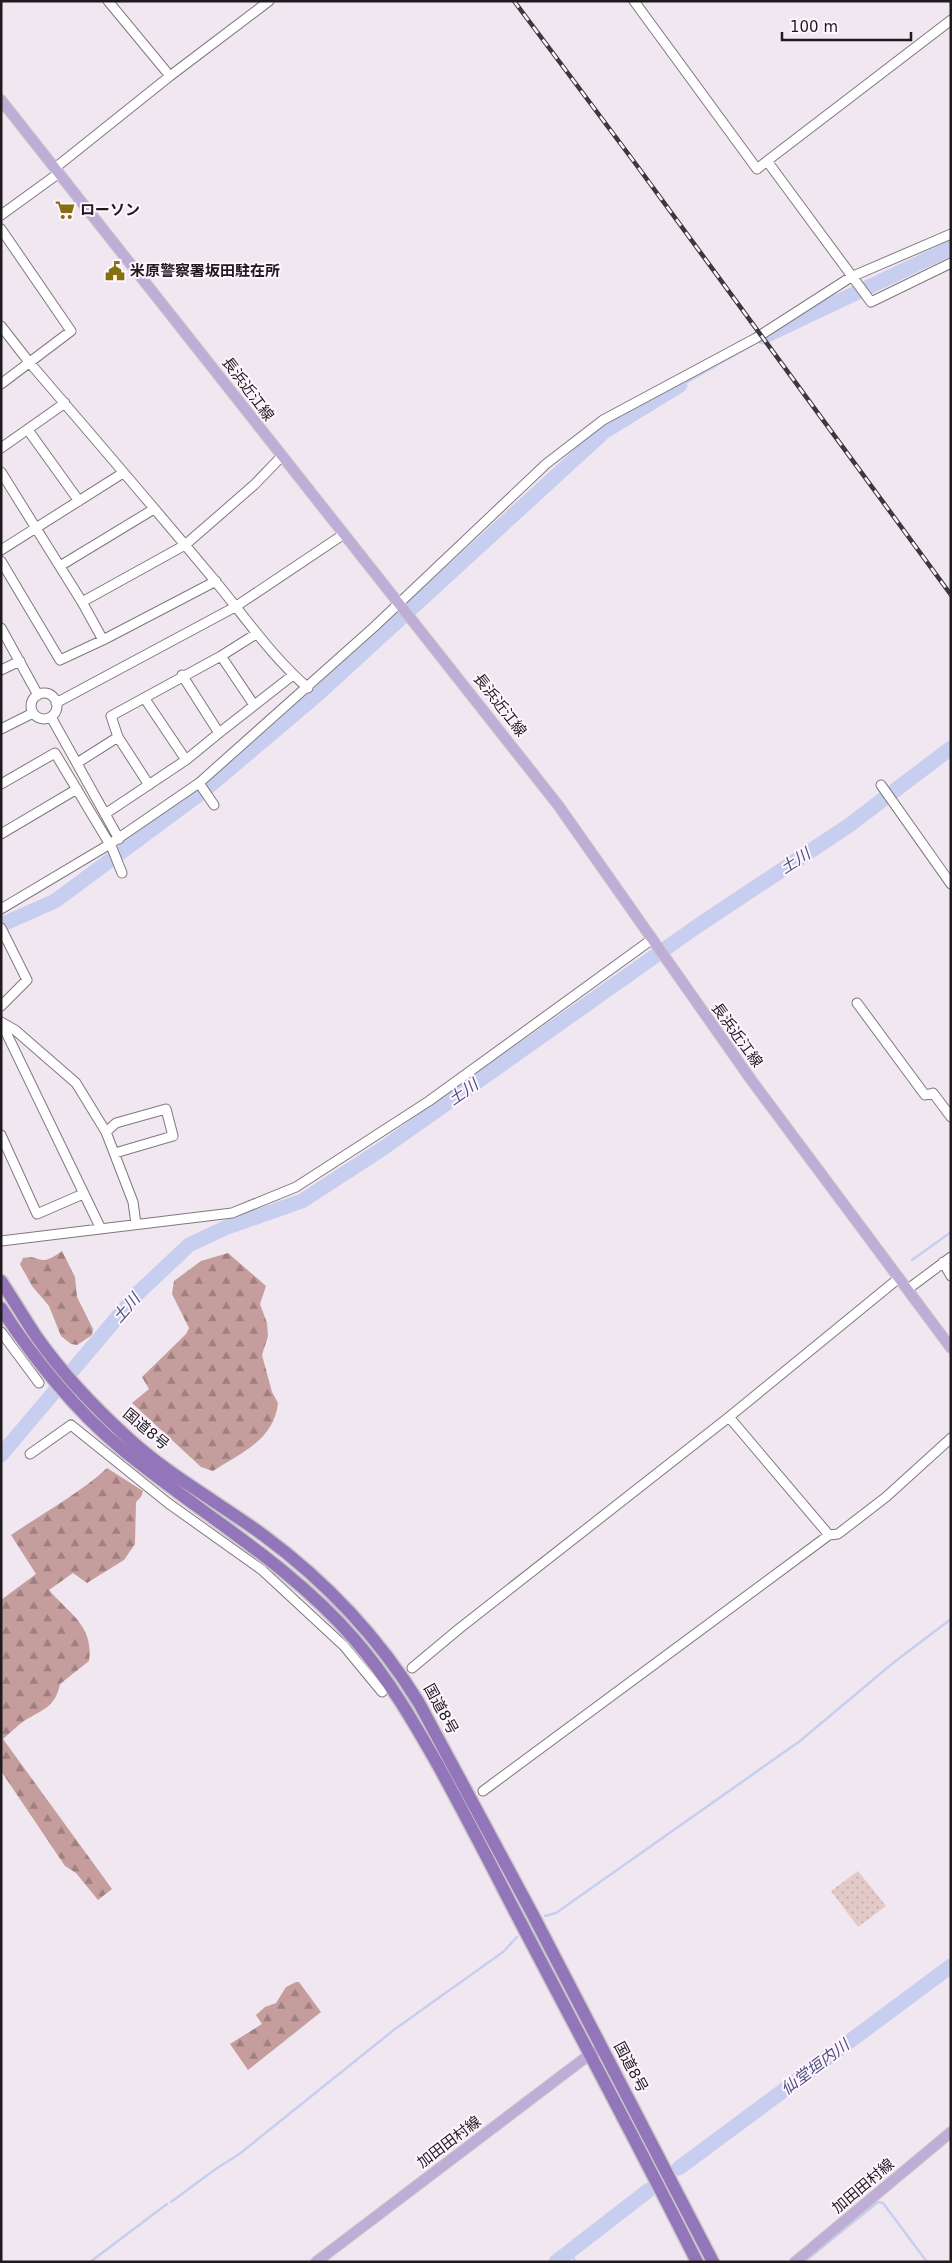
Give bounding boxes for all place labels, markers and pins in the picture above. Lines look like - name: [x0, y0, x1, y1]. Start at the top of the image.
- supermarket icon: ローソン: [54, 199, 76, 221]
- place label: ローソン: [80, 201, 140, 219]
- public building icon: 米原警察署坂田駐在所: [104, 260, 126, 282]
- place label: 米原警察署坂田駐在所: [130, 262, 280, 280]

